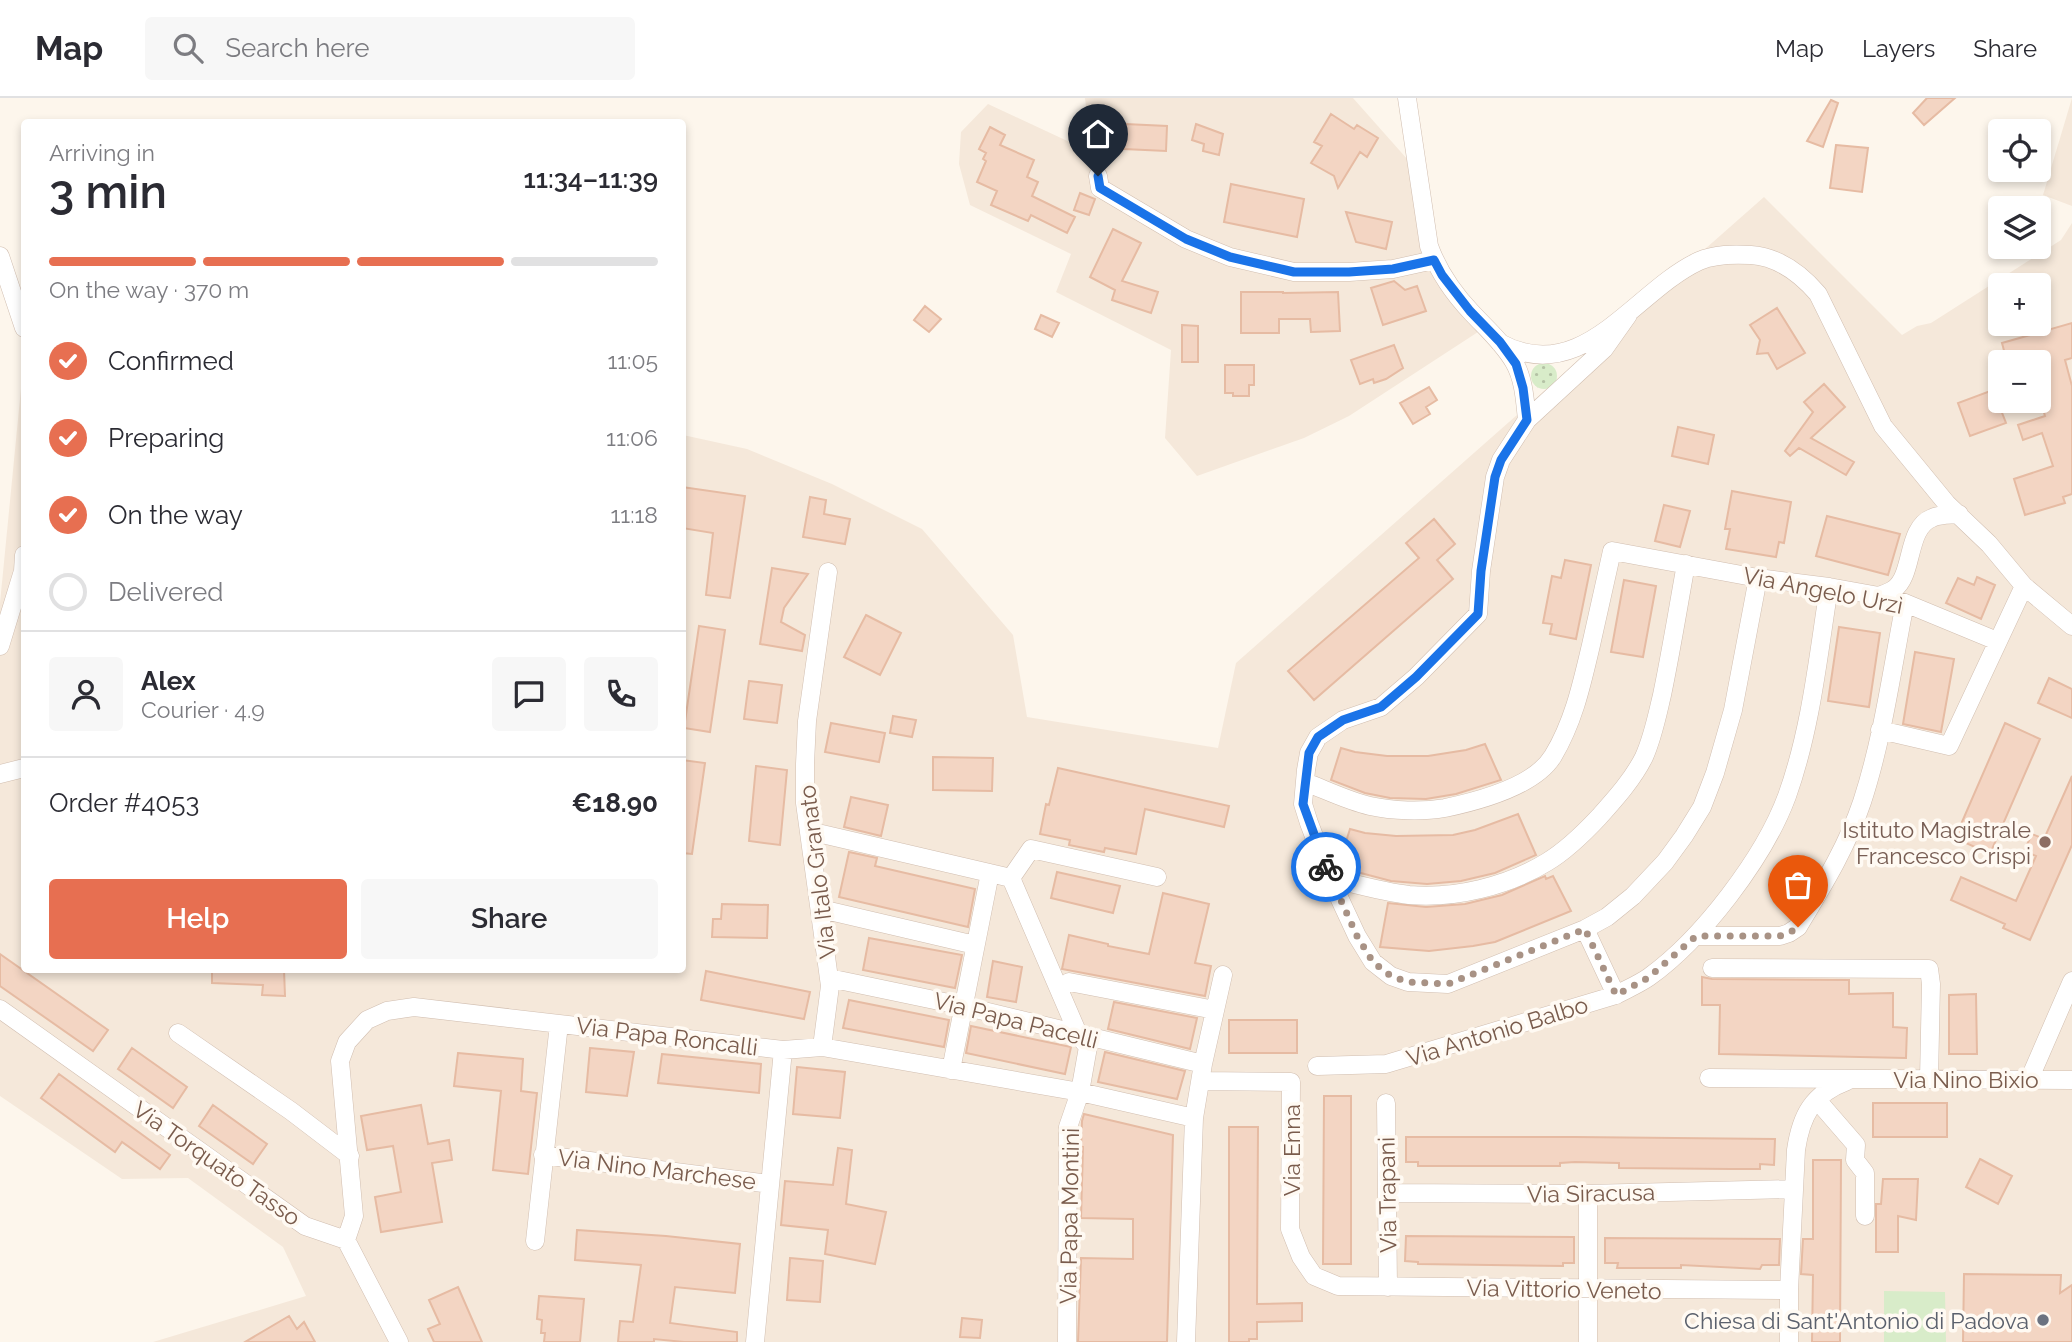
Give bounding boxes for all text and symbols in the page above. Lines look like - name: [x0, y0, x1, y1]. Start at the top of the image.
- search box: [145, 17, 635, 80]
- text: Map: [35, 29, 103, 68]
- icon: search: [169, 29, 207, 67]
- text: Search here: [225, 33, 370, 63]
- text: Map: [1775, 34, 1824, 63]
- text: Layers: [1862, 34, 1935, 63]
- text: Share: [1973, 34, 2037, 63]
- pin: [1068, 104, 1128, 176]
- icon: home: [1079, 115, 1117, 153]
- map controls: [1988, 119, 2051, 413]
- button: locate: [1988, 119, 2051, 182]
- text: Arriving in: [49, 139, 155, 166]
- text: 11:34–11:39: [524, 164, 658, 194]
- text: 3 min: [49, 165, 167, 219]
- button: layers: [1988, 196, 2051, 259]
- button: +: [1988, 273, 2051, 336]
- text: On the way · 370 m: [49, 276, 249, 303]
- icon: check: [49, 342, 87, 380]
- text: Confirmed: [108, 346, 234, 376]
- text: 11:05: [607, 347, 658, 374]
- button: −: [1988, 350, 2051, 413]
- icon: check: [49, 419, 87, 457]
- text: Preparing: [108, 423, 224, 453]
- text: 11:06: [606, 424, 658, 451]
- icon: check: [49, 496, 87, 534]
- text: On the way: [108, 500, 243, 530]
- text: 11:18: [611, 501, 658, 528]
- street label: Via Angelo Urzì: [1741, 561, 1905, 619]
- text: Delivered: [108, 577, 223, 607]
- button: person: [49, 657, 123, 731]
- button: chat: [492, 657, 566, 731]
- button: phone: [584, 657, 658, 731]
- text: Alex: [141, 666, 196, 696]
- text: Courier · 4.9: [141, 696, 265, 723]
- street label: Via Italo Granato: [793, 784, 841, 960]
- text: Order #4053: [49, 788, 199, 818]
- text: €18.90: [572, 788, 658, 818]
- place label: Istituto Magistrale Francesco Crispi: [1842, 816, 2031, 869]
- courier: [1291, 832, 1361, 902]
- marker: Istituto Magistrale Francesco Crispi: [2037, 834, 2053, 850]
- icon: bike: [1307, 848, 1345, 886]
- pin: [1768, 855, 1828, 927]
- icon: bag: [1779, 866, 1817, 904]
- button: Help: [49, 879, 347, 959]
- button: Share: [361, 879, 658, 959]
- street label: Via Papa Pacelli: [931, 987, 1101, 1053]
- street label: Via Antonio Balbo: [1403, 991, 1591, 1071]
- street label: Via Papa Roncalli: [575, 1011, 759, 1061]
- street label: Via Nino Bixio: [1893, 1066, 2039, 1093]
- street label: Via Torquato Tasso: [128, 1095, 306, 1231]
- street label: Via Enna: [1278, 1104, 1305, 1196]
- street label: Via Papa Montini: [1054, 1128, 1084, 1304]
- street label: Via Trapani: [1372, 1137, 1402, 1253]
- street label: Via Nino Marchese: [556, 1143, 758, 1195]
- street label: Via Siracusa: [1527, 1178, 1655, 1208]
- street label: Via Vittorio Veneto: [1466, 1274, 1662, 1304]
- place label: Chiesa di Sant'Antonio di Padova: [1684, 1307, 2029, 1334]
- marker: Chiesa di Sant'Antonio di Padova: [2035, 1312, 2051, 1328]

